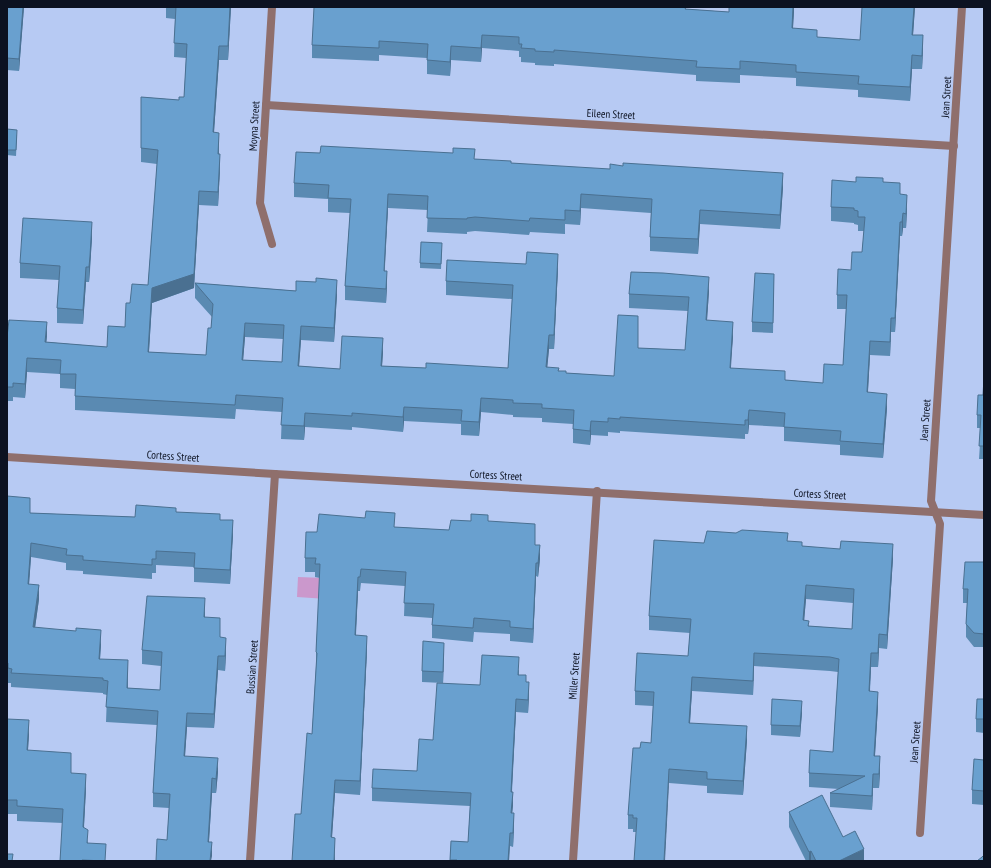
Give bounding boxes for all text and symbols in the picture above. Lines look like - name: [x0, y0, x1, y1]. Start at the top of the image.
- street label: Jean Street: [938, 76, 954, 119]
- street label: Moyna Street: [246, 101, 262, 151]
- street label: Eileen Street: [586, 106, 636, 122]
- street label: Jean Street: [916, 399, 933, 442]
- street label: Cortess Street: [146, 447, 200, 465]
- street label: Cortess Street: [469, 467, 523, 483]
- street label: Cortess Street: [793, 486, 847, 502]
- street label: Bussian Street: [243, 640, 261, 694]
- street label: Miller Street: [565, 652, 583, 700]
- street label: Jean Street: [906, 721, 923, 764]

